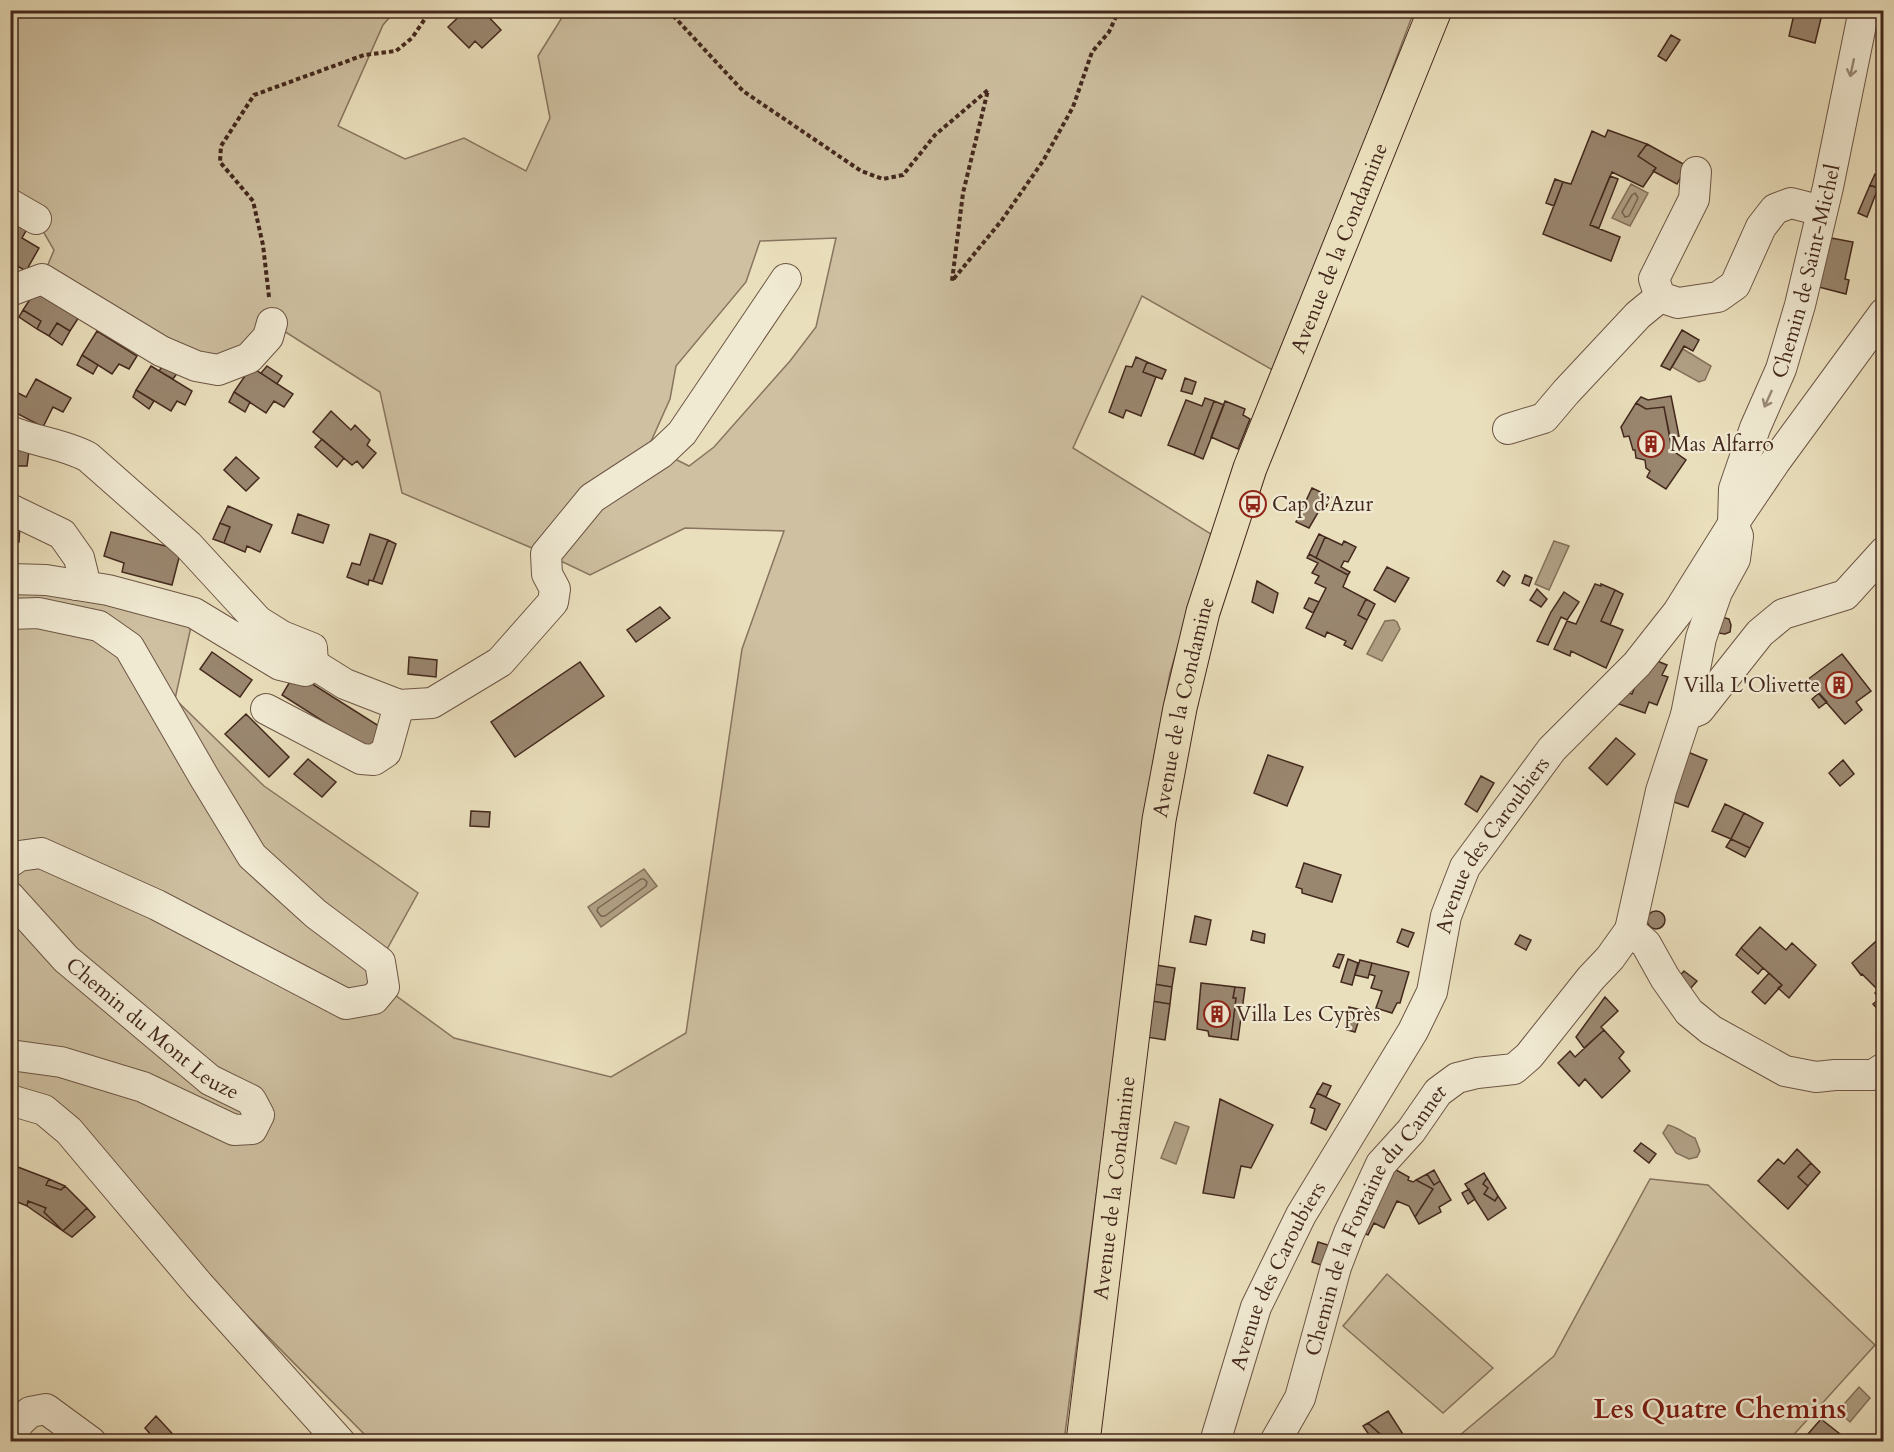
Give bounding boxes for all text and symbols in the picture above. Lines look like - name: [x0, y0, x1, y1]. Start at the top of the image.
- one-way arrow: [1846, 58, 1857, 77]
- street label: Avenue de la Condamine: [1284, 138, 1395, 358]
- street label: Chemin de Saint-Michel: [1765, 162, 1847, 383]
- one-way arrow: [1762, 389, 1773, 407]
- building icon: Mas Alfarro: [1636, 429, 1666, 459]
- place label: Mas Alfarro: [1670, 430, 1774, 459]
- bus stop icon: Cap d’Azur: [1238, 489, 1268, 519]
- place label: Cap d’Azur: [1272, 490, 1374, 519]
- street label: Avenue de la Condamine: [1146, 593, 1222, 820]
- building icon: Villa L'Olivette: [1824, 670, 1854, 700]
- place label: Villa L'Olivette: [1683, 671, 1820, 700]
- street label: Avenue des Caroubiers: [1429, 751, 1557, 936]
- street label: Chemin du Mont Leuze: [59, 951, 244, 1107]
- building icon: Villa Les Cyprès: [1202, 999, 1232, 1029]
- place label: Villa Les Cyprès: [1236, 1000, 1380, 1029]
- street label: Avenue de la Condamine: [1087, 1075, 1143, 1301]
- street label: Chemin de la Fontaine du Cannet: [1298, 1077, 1452, 1359]
- street label: Avenue des Caroubiers: [1224, 1176, 1333, 1374]
- district label: Les Quatre Chemins: [1593, 1391, 1847, 1428]

